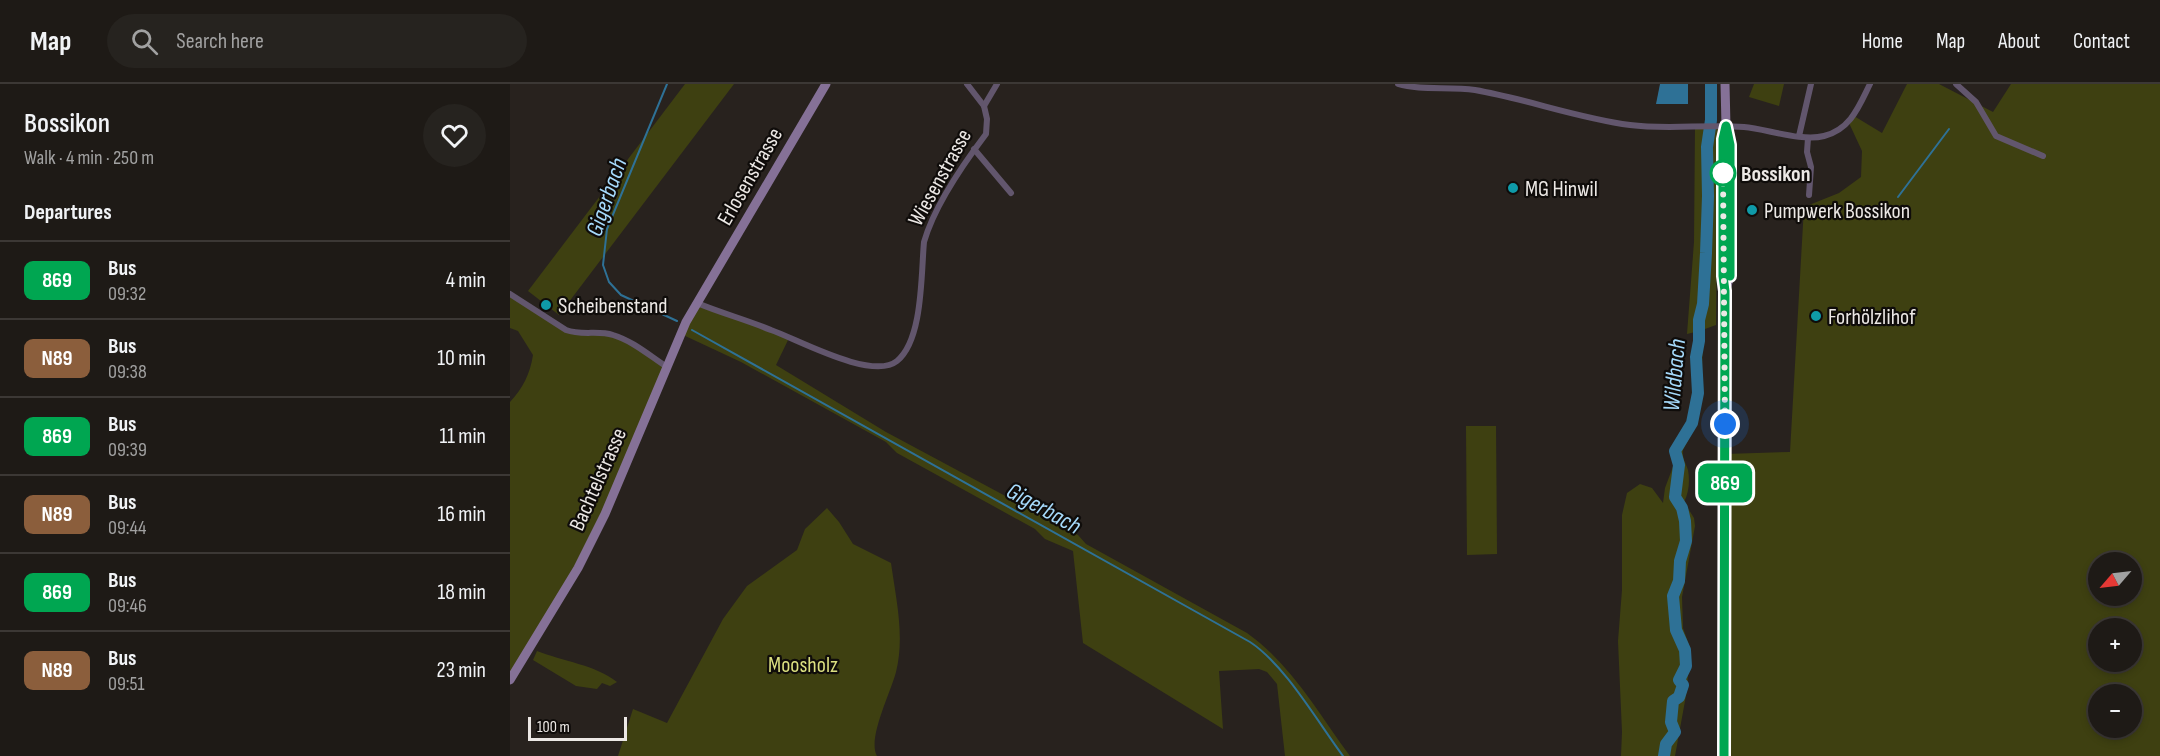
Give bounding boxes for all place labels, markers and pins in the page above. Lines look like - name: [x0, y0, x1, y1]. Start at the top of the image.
- marker: Bossikon: [1710, 160, 1736, 186]
- place label: Bossikon: [1741, 161, 1811, 188]
- place label: MG Hinwil: [1525, 176, 1598, 203]
- marker: MG Hinwil: [1506, 181, 1520, 195]
- place label: Pumpwerk Bossikon: [1764, 198, 1910, 225]
- marker: Pumpwerk Bossikon: [1745, 203, 1759, 217]
- place label: Scheibenstand: [558, 293, 668, 320]
- marker: Scheibenstand: [539, 298, 553, 312]
- place label: Forhölzlihof: [1828, 304, 1916, 331]
- marker: Forhölzlihof: [1809, 309, 1823, 323]

